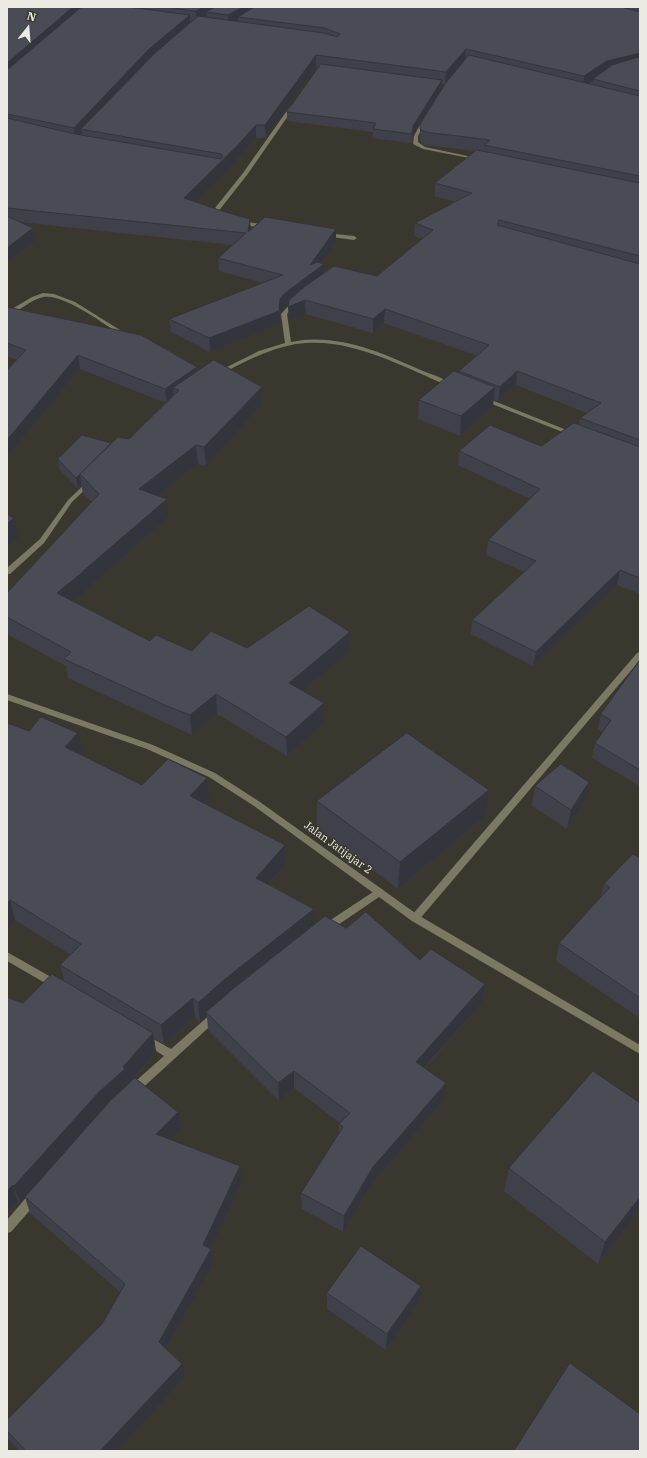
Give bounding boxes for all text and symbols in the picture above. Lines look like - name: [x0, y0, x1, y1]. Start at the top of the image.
- north arrow: [8, 8, 48, 48]
- text: N: [25, 9, 38, 24]
- street label: Jalan Jatijajar 2: [301, 819, 375, 877]

